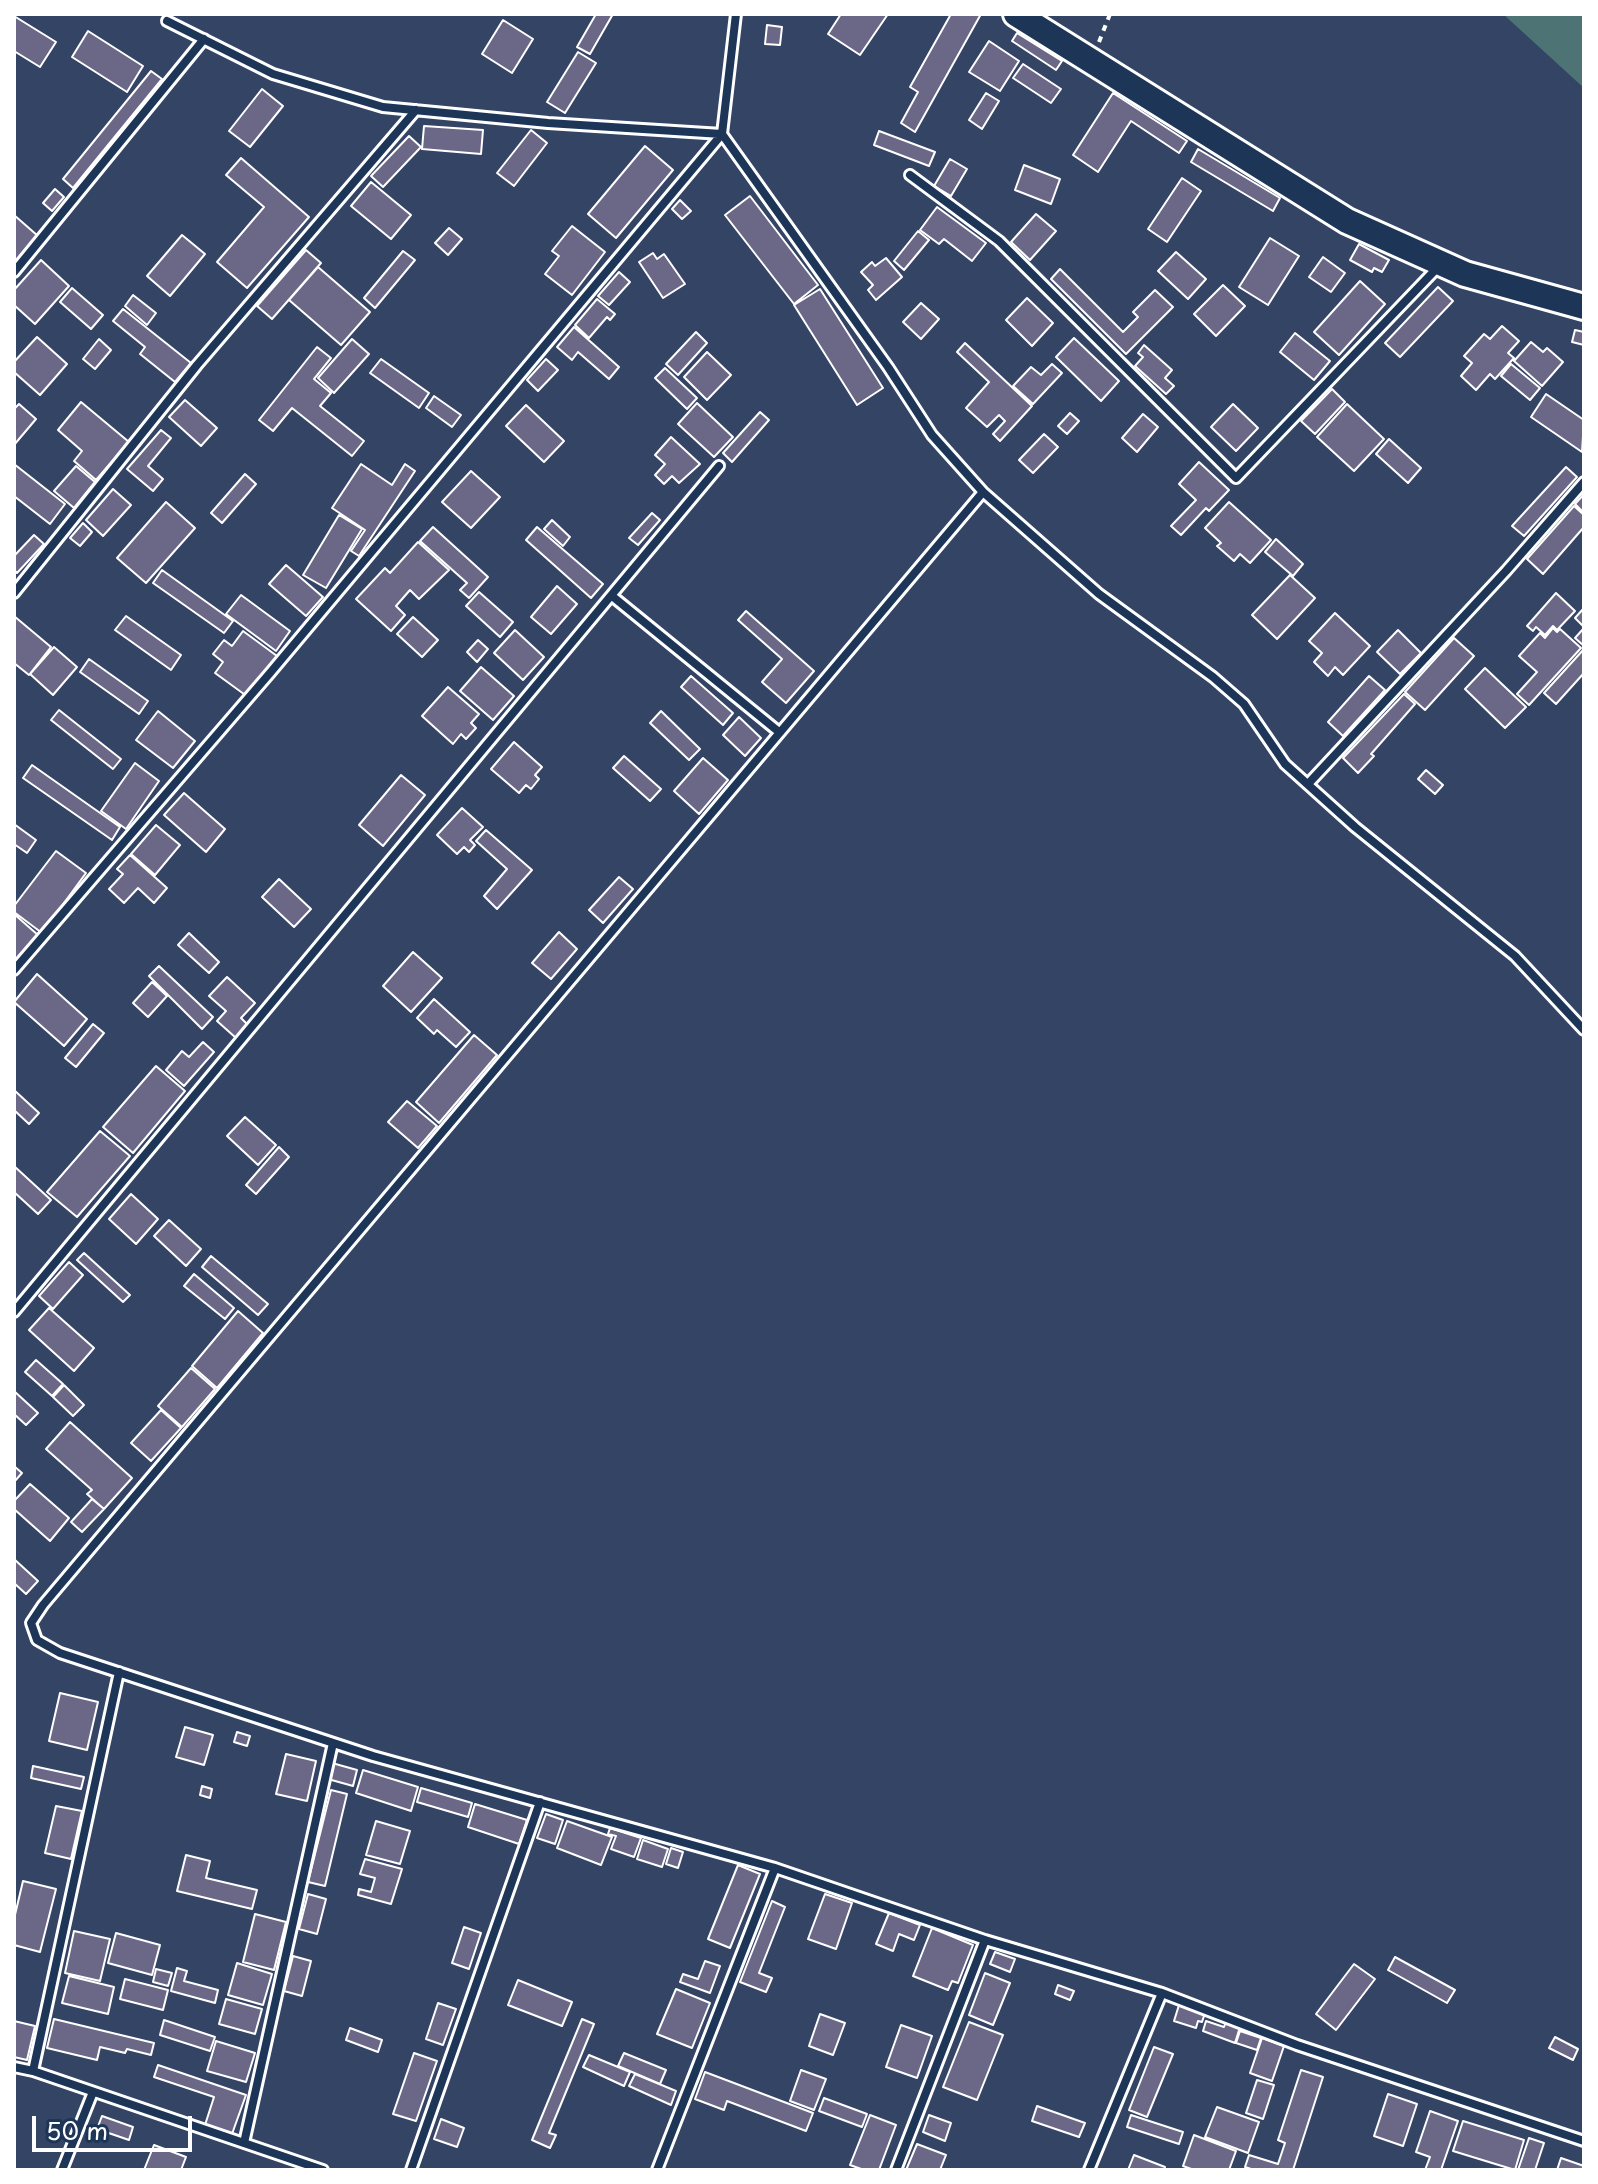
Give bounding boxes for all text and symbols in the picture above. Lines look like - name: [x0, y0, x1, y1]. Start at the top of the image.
- scale bar: [36, 2100, 196, 2150]
- text: 50 m: [46, 2112, 108, 2148]

